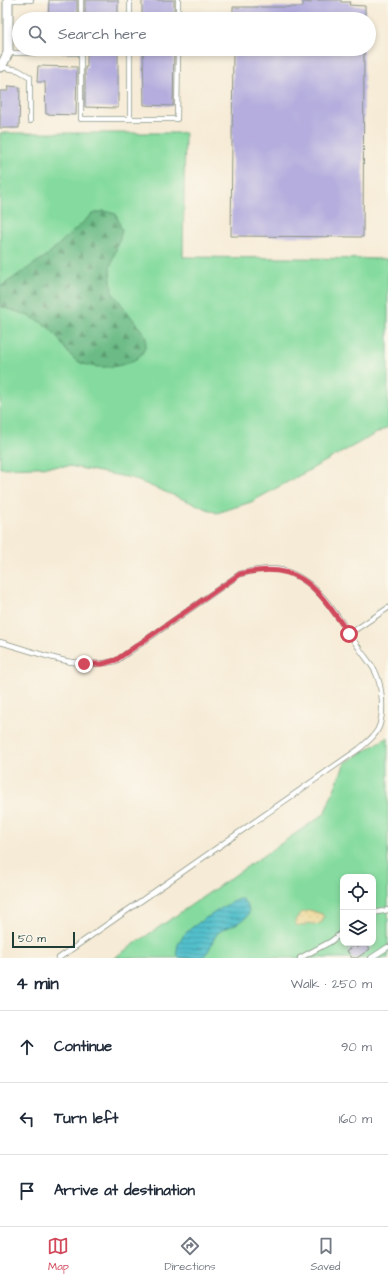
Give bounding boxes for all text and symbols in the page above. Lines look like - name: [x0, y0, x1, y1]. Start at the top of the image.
- search box: [12, 12, 376, 56]
- icon: search: [26, 23, 48, 45]
- text: Search here: [58, 24, 147, 45]
- route start: [340, 625, 358, 643]
- route end: [75, 655, 93, 673]
- map controls: [340, 874, 376, 946]
- button: locate: [340, 874, 376, 910]
- button: layers: [340, 910, 376, 946]
- scale bar: [12, 930, 75, 949]
- text: 50 m: [18, 931, 46, 946]
- text: 4 min: [16, 972, 59, 996]
- text: Walk · 250 m: [291, 975, 372, 993]
- icon: ahead: [16, 1036, 38, 1058]
- text: Continue: [54, 1036, 112, 1057]
- text: 90 m: [341, 1038, 372, 1056]
- icon: left: [16, 1108, 38, 1130]
- text: Turn left: [54, 1108, 118, 1129]
- text: 160 m: [339, 1110, 372, 1128]
- icon: arrive: [16, 1180, 38, 1202]
- text: Arrive at destination: [54, 1180, 195, 1201]
- tab: Map: [47, 1235, 69, 1274]
- tab: Directions: [164, 1235, 216, 1274]
- tab: Saved: [311, 1235, 341, 1274]

